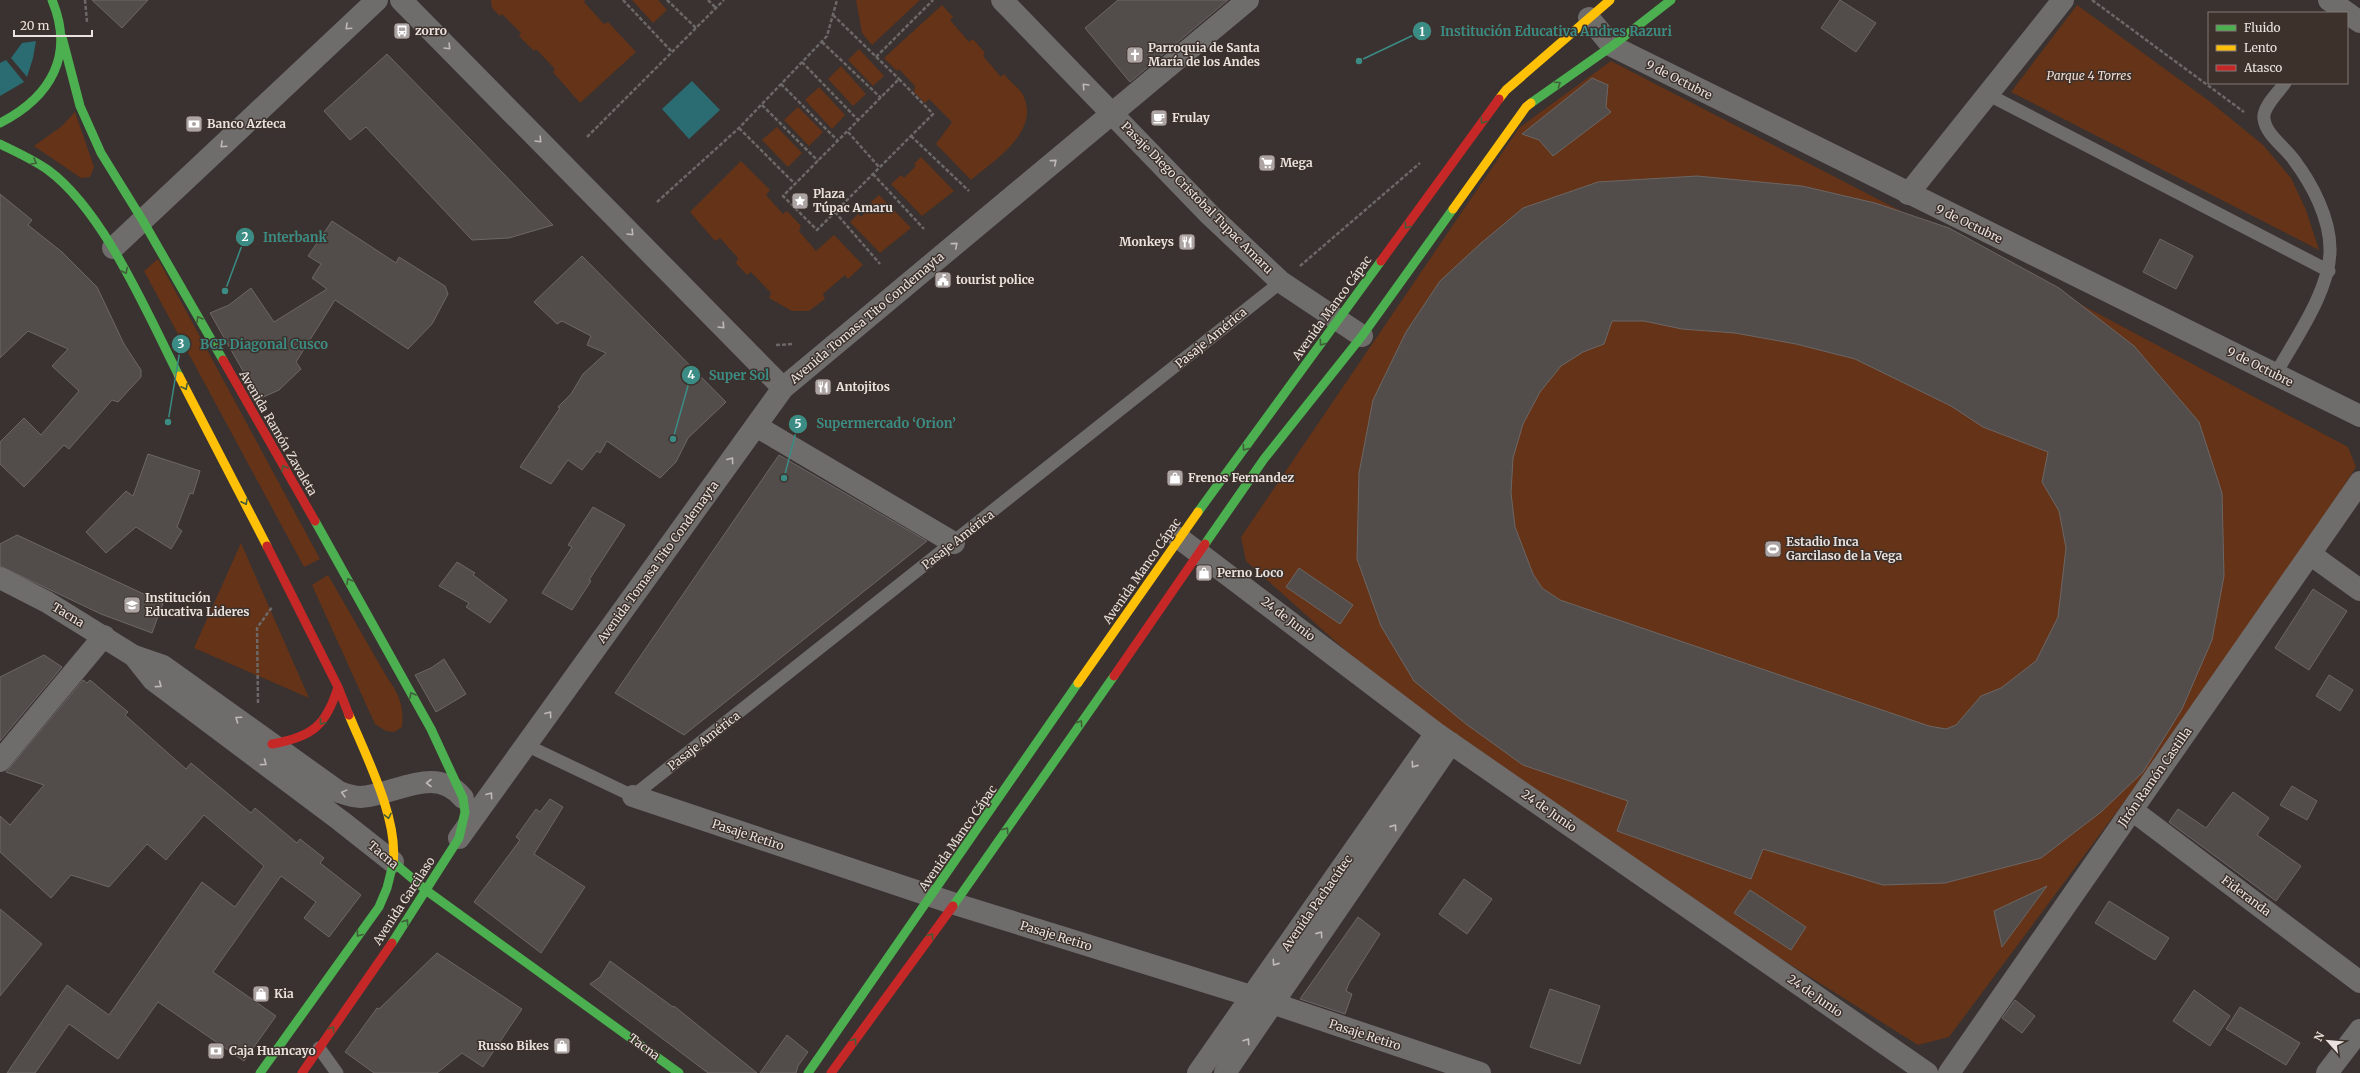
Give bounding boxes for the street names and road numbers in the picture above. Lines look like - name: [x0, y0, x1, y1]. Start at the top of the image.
- street label: 9 de Octubre: [1644, 57, 1715, 103]
- street label: Pasaje Diego Cristobal Tupac Amaru: [1118, 119, 1277, 277]
- street label: 9 de Octubre: [1934, 201, 2005, 246]
- street label: Avenida Tomasa Tito Condemayta: [786, 248, 947, 387]
- street label: Avenida Manco Cápac: [1288, 253, 1375, 364]
- street label: Pasaje América: [1172, 304, 1250, 371]
- street label: 9 de Octubre: [2225, 344, 2296, 390]
- street label: Avenida Ramón Zavaleta: [236, 367, 321, 499]
- street label: Avenida Tomasa Tito Condemayta: [593, 477, 722, 647]
- street label: Pasaje América: [919, 506, 997, 572]
- street label: Avenida Manco Cápac: [1099, 515, 1184, 627]
- street label: 24 de Junio: [1258, 593, 1318, 644]
- street label: Tacna: [49, 599, 88, 630]
- street label: Pasaje América: [665, 707, 743, 773]
- street label: Jirón Ramón Castilla: [2114, 724, 2195, 830]
- street label: Avenida Manco Cápac: [915, 782, 1000, 894]
- street label: 24 de Junio: [1519, 786, 1580, 835]
- street label: Pasaje Retiro: [710, 816, 786, 853]
- street label: Tacna: [365, 838, 402, 872]
- street label: Avenida Pachacútec: [1277, 852, 1355, 954]
- street label: Avenida Garcilaso: [369, 854, 438, 949]
- street label: Fideranda: [2219, 872, 2274, 919]
- street label: Pasaje Retiro: [1018, 917, 1094, 954]
- street label: 24 de Junio: [1785, 971, 1846, 1020]
- street label: Pasaje Retiro: [1327, 1016, 1403, 1053]
- street label: Tacna: [626, 1030, 663, 1063]

